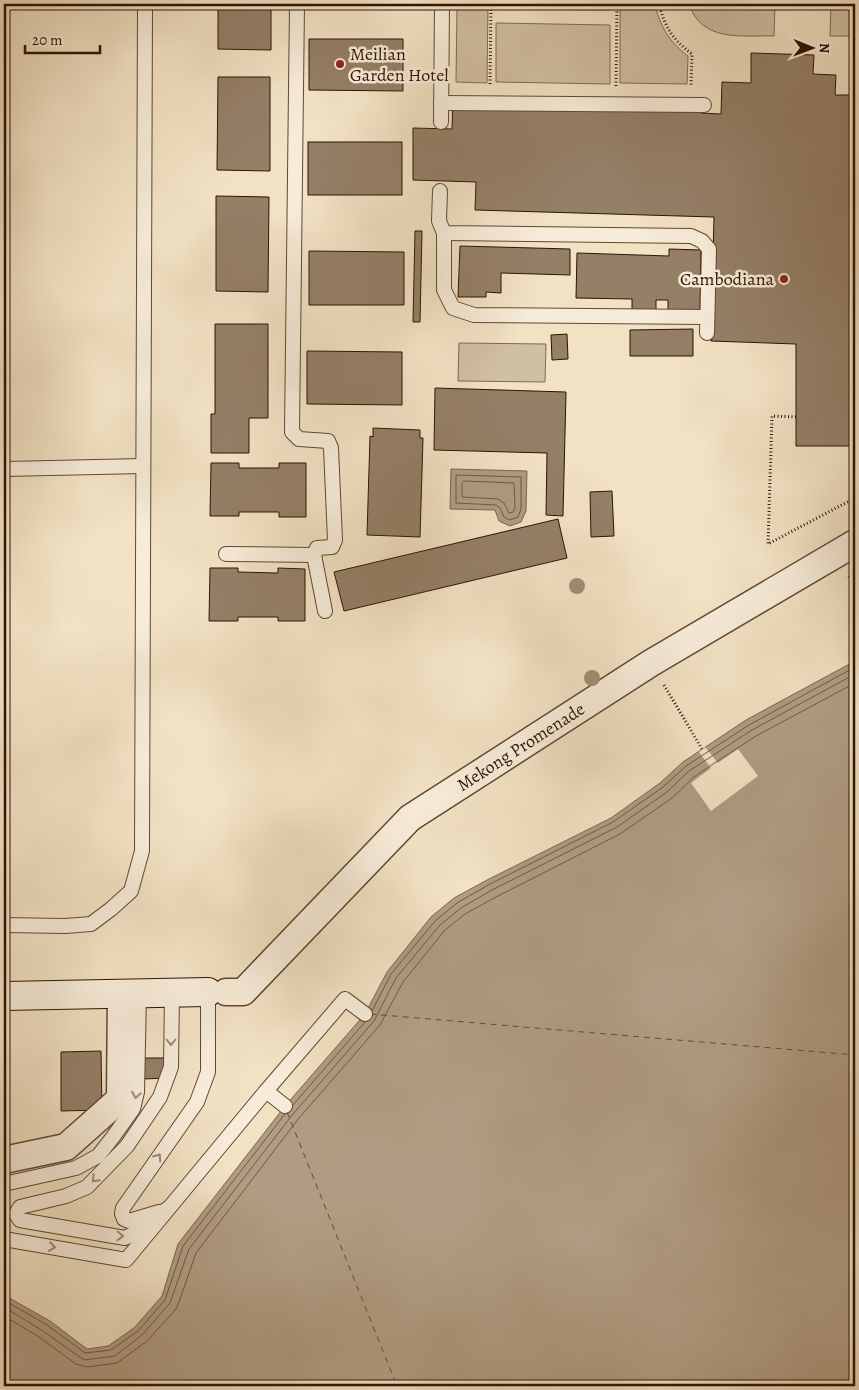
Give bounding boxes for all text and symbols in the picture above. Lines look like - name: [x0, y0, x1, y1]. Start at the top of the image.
- scale bar: [25, 22, 100, 54]
- north arrow: [786, 22, 836, 72]
- text: 20 m: [32, 30, 63, 50]
- place label: Meilian Garden Hotel: [350, 42, 449, 87]
- text: N: [815, 43, 834, 53]
- marker: Meilian Garden Hotel: [334, 58, 346, 70]
- place label: Cambodiana: [680, 267, 775, 291]
- marker: Cambodiana: [778, 273, 790, 285]
- street label: Mekong Promenade: [452, 697, 589, 797]
- one-way arrow: [166, 1038, 176, 1046]
- one-way arrow: [131, 1090, 141, 1099]
- one-way arrow: [152, 1154, 161, 1163]
- one-way arrow: [91, 1173, 100, 1182]
- one-way arrow: [116, 1230, 124, 1241]
- one-way arrow: [47, 1242, 56, 1252]

